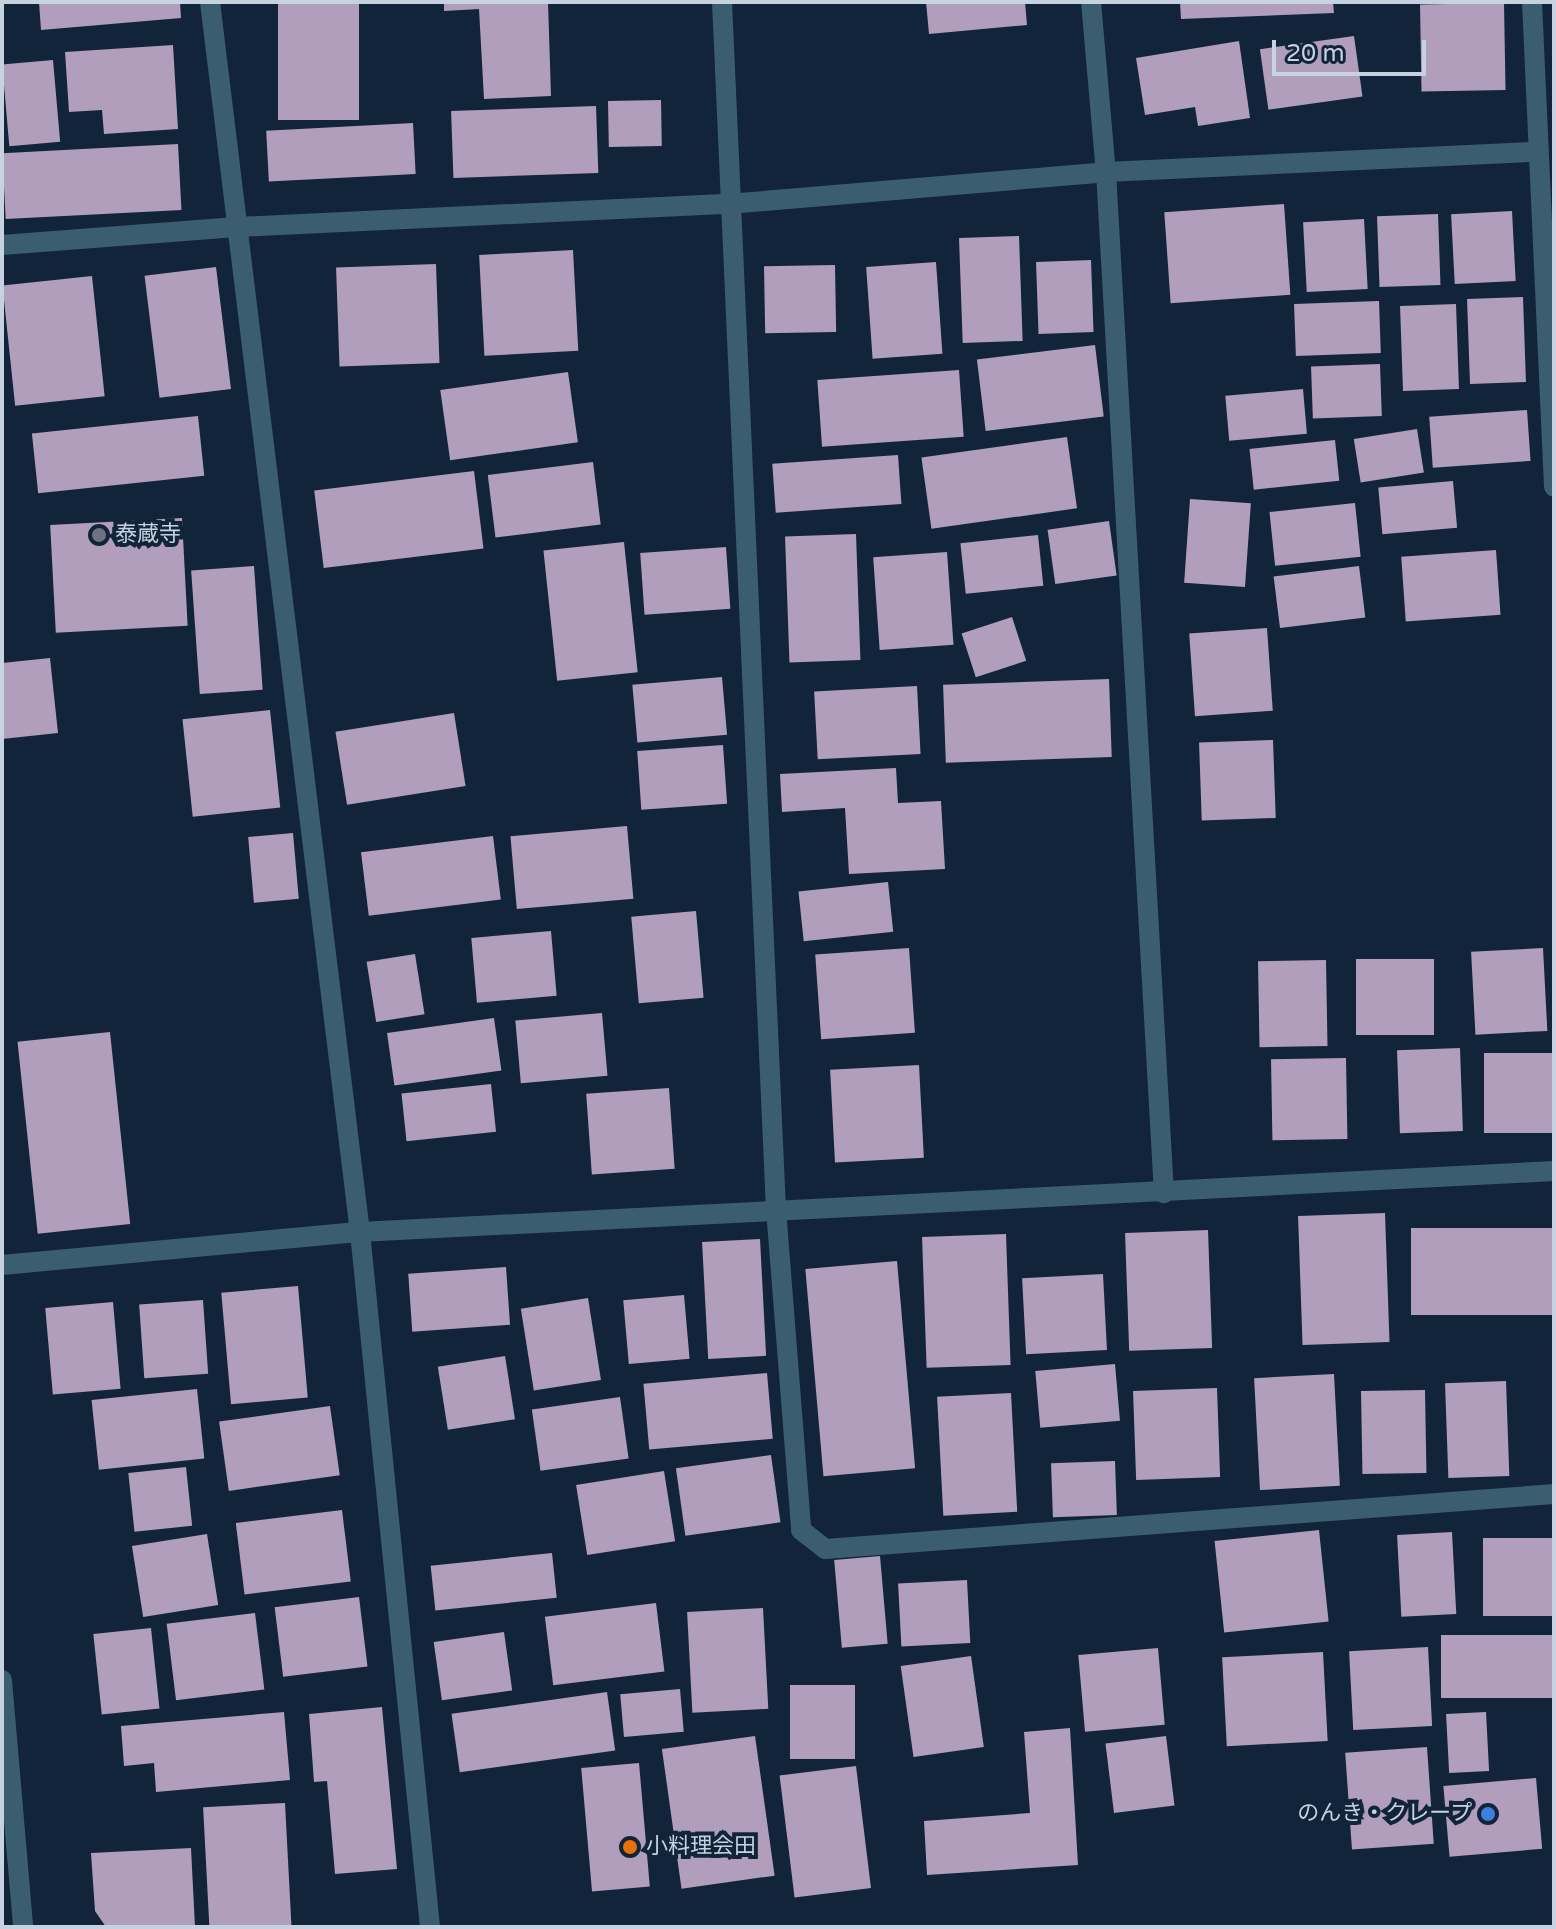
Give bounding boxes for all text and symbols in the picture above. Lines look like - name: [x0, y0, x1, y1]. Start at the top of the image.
- scale bar: [1276, 24, 1430, 74]
- text: 20 m: [1286, 39, 1344, 68]
- place label: 泰蔵寺: [115, 522, 181, 548]
- marker: 泰蔵寺: [90, 526, 108, 544]
- place label: のんき・クレープ: [1296, 1801, 1472, 1827]
- marker: のんき・クレープ: [1479, 1805, 1497, 1823]
- place label: 小料理会田: [646, 1834, 756, 1860]
- marker: 小料理会田: [621, 1838, 639, 1856]

